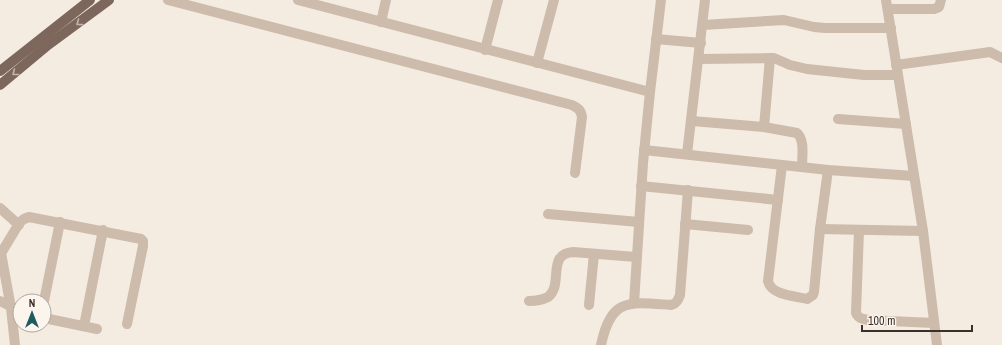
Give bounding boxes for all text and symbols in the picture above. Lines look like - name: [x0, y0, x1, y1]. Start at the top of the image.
- one-way arrow: [77, 18, 84, 25]
- one-way arrow: [13, 69, 20, 76]
- north arrow: [12, 293, 52, 333]
- text: N: [29, 296, 35, 310]
- scale bar: [862, 307, 972, 333]
- text: 100 m: [868, 313, 895, 329]

